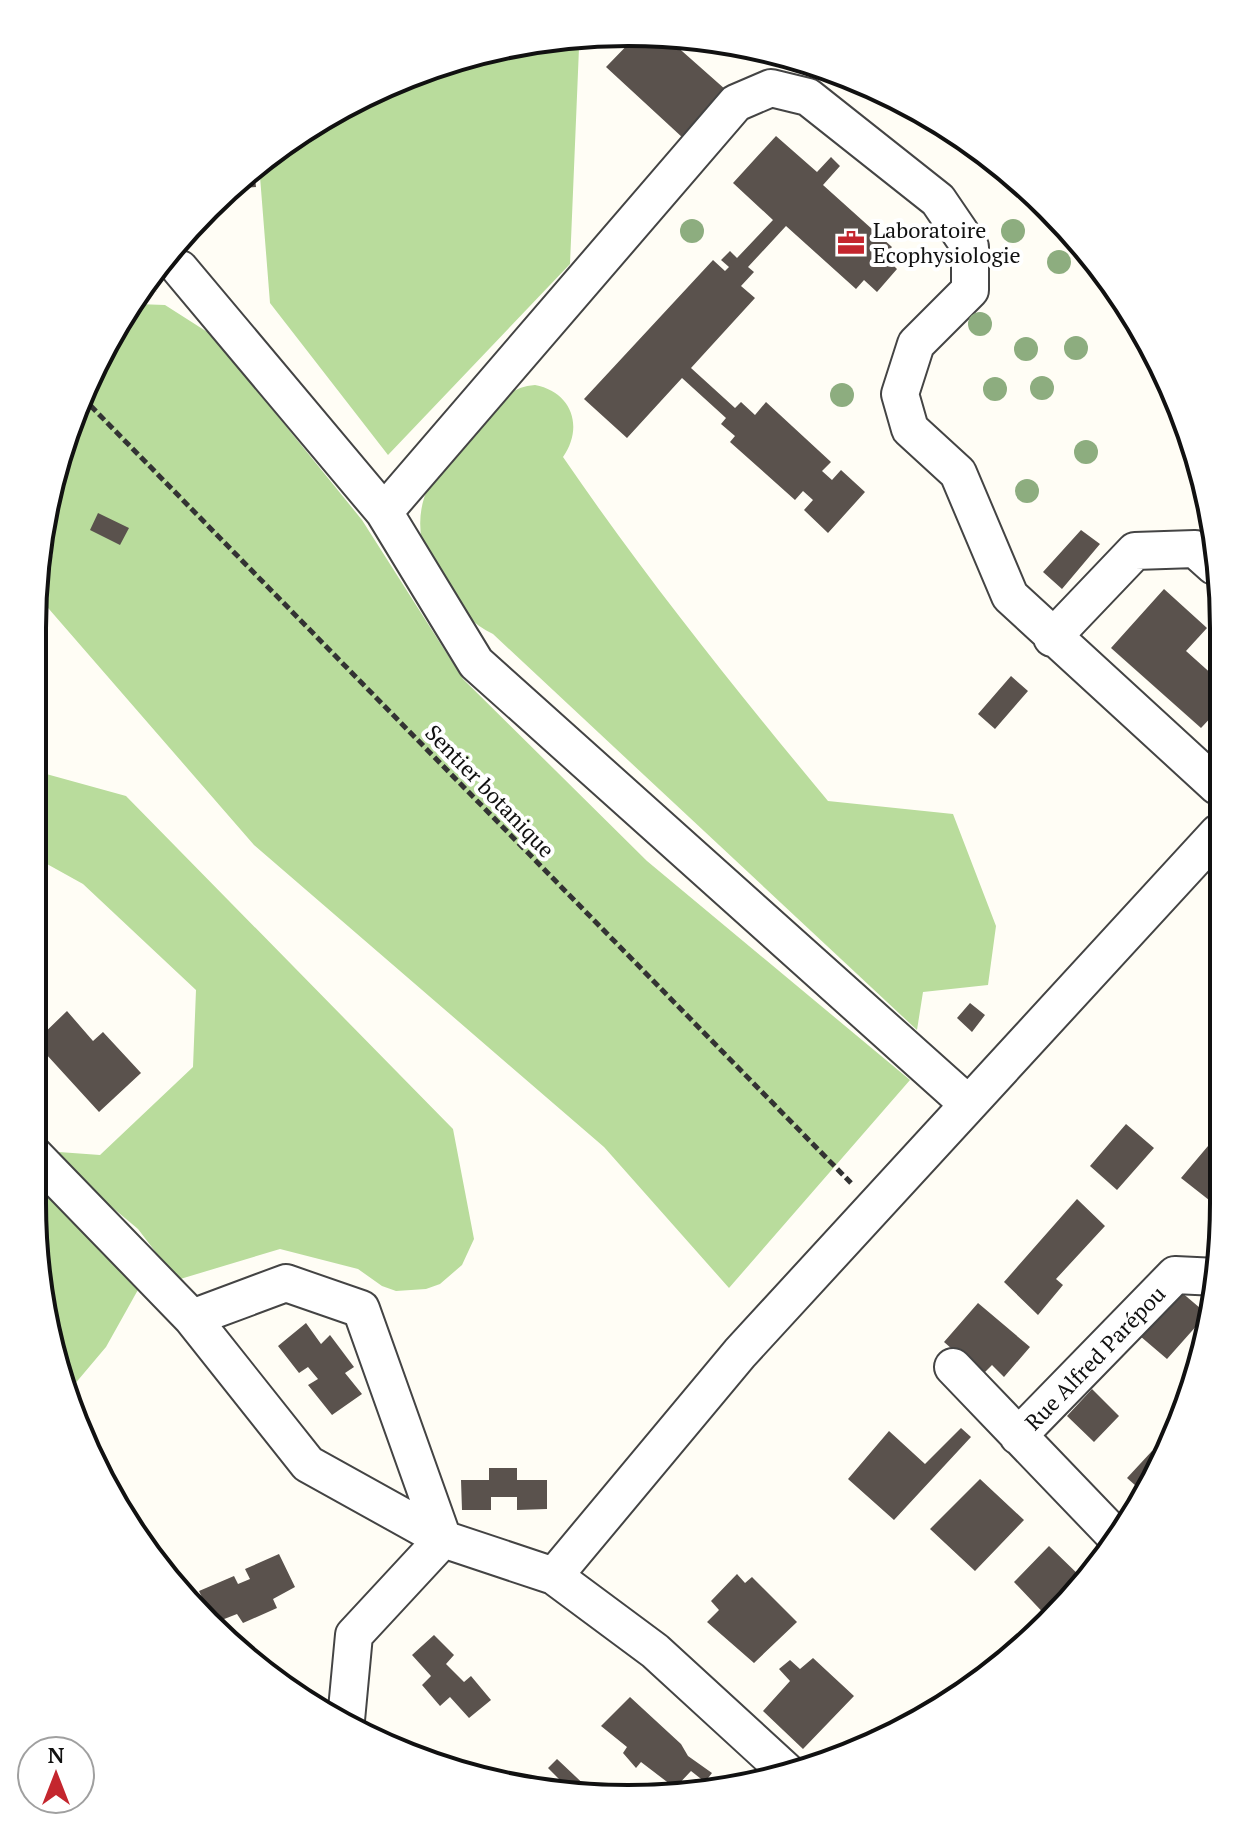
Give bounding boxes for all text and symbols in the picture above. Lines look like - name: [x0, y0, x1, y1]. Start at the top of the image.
- place label: Laboratoire Ecophysiologie: [873, 215, 1021, 269]
- office icon: Laboratoire Ecophysiologie: [836, 228, 866, 258]
- street label: Sentier botanique: [419, 718, 561, 863]
- street label: Rue Alfred Parépou: [1018, 1279, 1171, 1436]
- north arrow: [16, 1735, 96, 1815]
- text: N: [48, 1740, 65, 1769]

